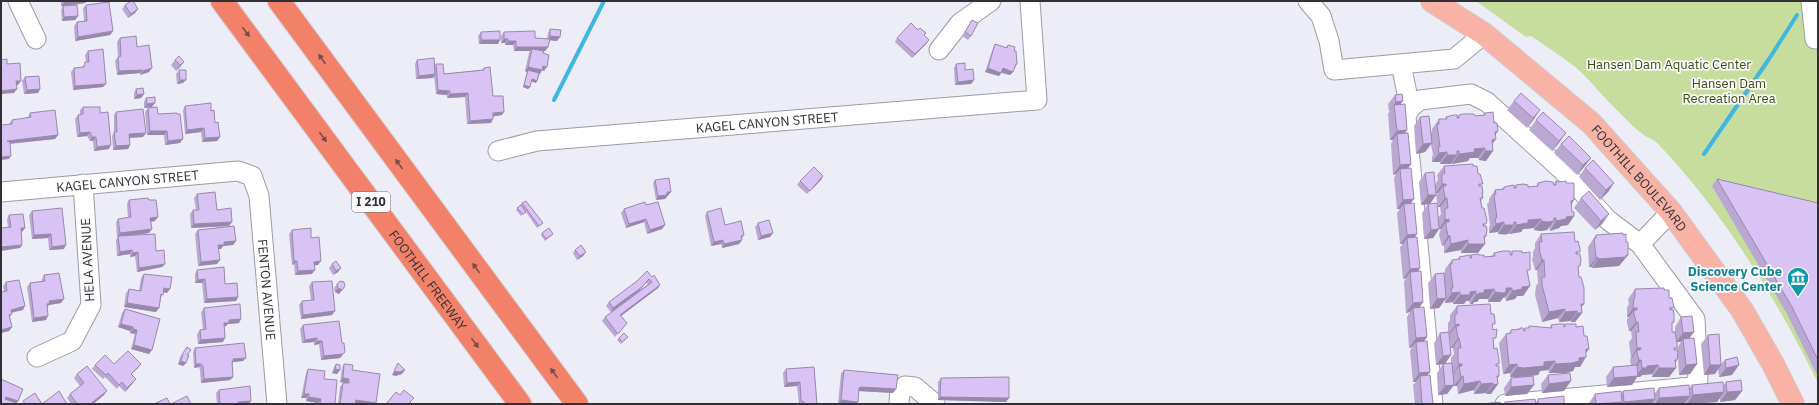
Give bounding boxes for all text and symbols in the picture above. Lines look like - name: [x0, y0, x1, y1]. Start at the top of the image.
- one-way arrow: [241, 27, 250, 38]
- one-way arrow: [318, 54, 326, 64]
- park label: Hansen Dam Aquatic Center: [1587, 56, 1751, 73]
- park label: Hansen Dam Recreation Area: [1682, 75, 1776, 107]
- street label: KAGEL CANYON STREET: [695, 108, 839, 137]
- street label: FOOTHILL BOULEVARD: [1588, 121, 1690, 235]
- one-way arrow: [319, 132, 327, 142]
- one-way arrow: [395, 158, 403, 169]
- street label: KAGEL CANYON STREET: [56, 166, 200, 196]
- road number: I 210: [352, 192, 390, 212]
- street label: HELA AVENUE: [77, 218, 98, 302]
- street label: FOOTHILL FREEWAY: [385, 227, 471, 334]
- street label: FENTON AVENUE: [254, 238, 279, 341]
- one-way arrow: [472, 263, 480, 273]
- place label: Discovery Cube Science Center: [1688, 263, 1782, 295]
- museum icon: Discovery Cube Science Center: [1785, 265, 1811, 298]
- one-way arrow: [471, 337, 479, 348]
- one-way arrow: [549, 367, 558, 378]

